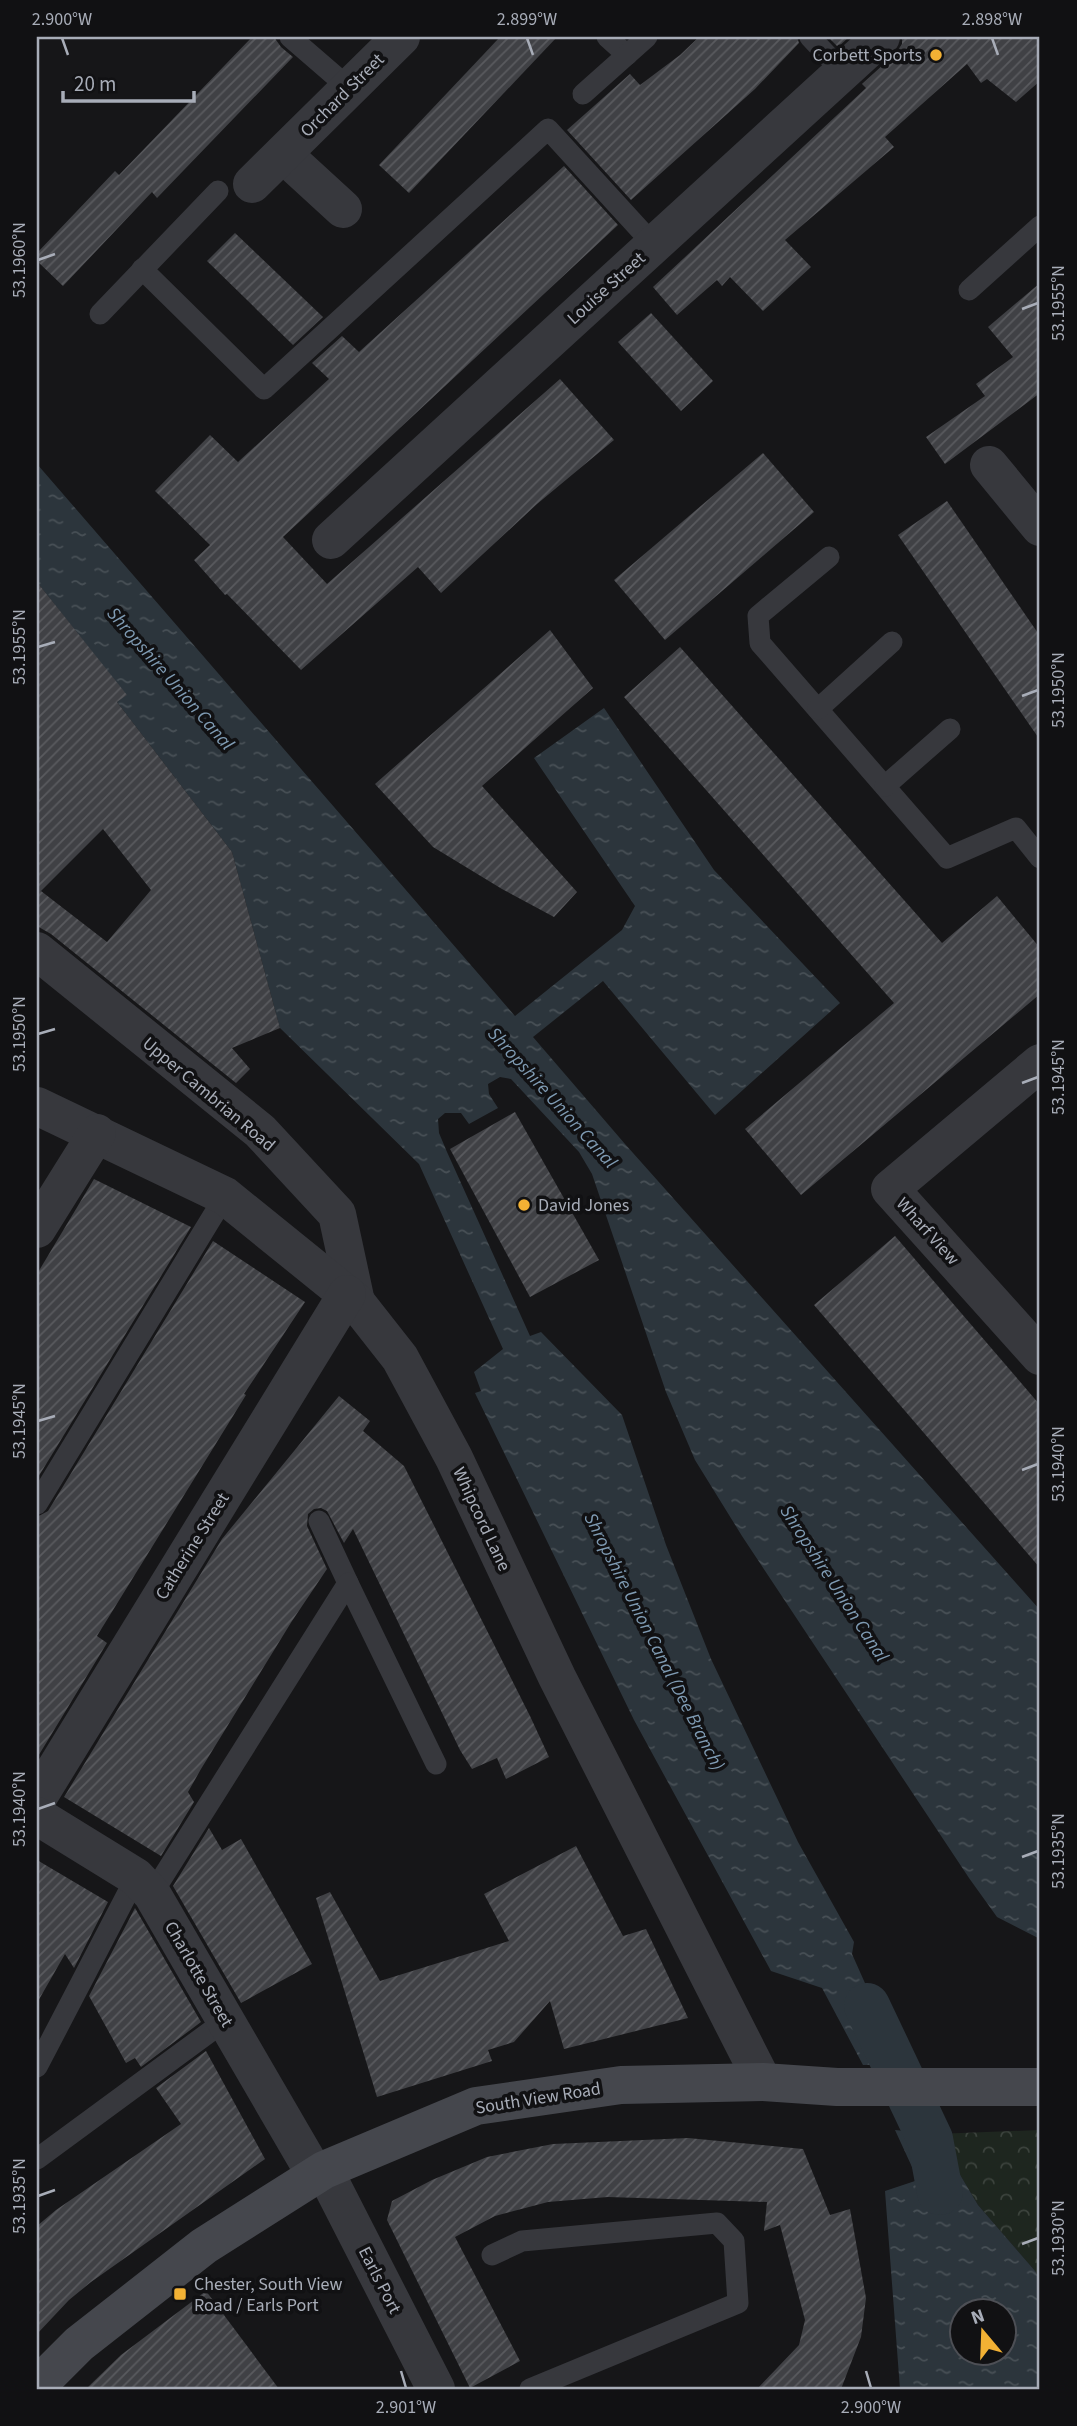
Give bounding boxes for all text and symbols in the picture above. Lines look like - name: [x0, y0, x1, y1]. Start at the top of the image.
- text: 2.900°W: [32, 7, 92, 32]
- text: 2.899°W: [497, 7, 557, 32]
- text: 2.898°W: [962, 7, 1022, 32]
- place label: Corbett Sports: [813, 43, 922, 68]
- marker: Corbett Sports: [928, 47, 944, 63]
- street label: Orchard Street: [295, 48, 390, 143]
- scale bar: [63, 60, 194, 104]
- text: 20 m: [74, 69, 116, 99]
- text: 53.1960°N: [7, 222, 32, 298]
- street label: Louise Street: [562, 246, 651, 330]
- text: 53.1955°N: [1046, 265, 1071, 341]
- water label: Shropshire Union Canal: [100, 601, 240, 757]
- text: 53.1955°N: [7, 609, 32, 685]
- text: 53.1950°N: [1046, 652, 1071, 728]
- text: 53.1950°N: [7, 996, 32, 1072]
- water label: Shropshire Union Canal: [481, 1021, 623, 1175]
- street label: Upper Cambrian Road: [137, 1031, 280, 1157]
- text: 53.1945°N: [1046, 1039, 1071, 1115]
- street label: Wharf View: [890, 1192, 965, 1271]
- place label: David Jones: [538, 1193, 629, 1218]
- marker: David Jones: [516, 1197, 532, 1213]
- text: 53.1945°N: [7, 1383, 32, 1459]
- text: 53.1940°N: [1046, 1426, 1071, 1502]
- street label: Whipcord Lane: [447, 1463, 517, 1575]
- street label: Catherine Street: [149, 1488, 235, 1605]
- water label: Shropshire Union Canal: [773, 1500, 895, 1668]
- water label: Shropshire Union Canal (Dee Branch): [577, 1508, 731, 1775]
- text: 53.1940°N: [7, 1771, 32, 1847]
- text: 53.1935°N: [1046, 1813, 1071, 1889]
- street label: Charlotte Street: [158, 1917, 239, 2032]
- street label: South View Road: [474, 2076, 603, 2121]
- text: 53.1935°N: [7, 2158, 32, 2234]
- text: 53.1930°N: [1046, 2200, 1071, 2276]
- street label: Earls Port: [352, 2242, 407, 2318]
- place label: Chester, South View Road / Earls Port: [194, 2272, 343, 2318]
- marker: Chester, South View Road / Earls Port: [172, 2286, 188, 2302]
- north arrow: [948, 2296, 1018, 2366]
- text: N: [968, 2303, 988, 2332]
- text: 2.901°W: [376, 2395, 436, 2420]
- text: 2.900°W: [841, 2395, 901, 2420]

